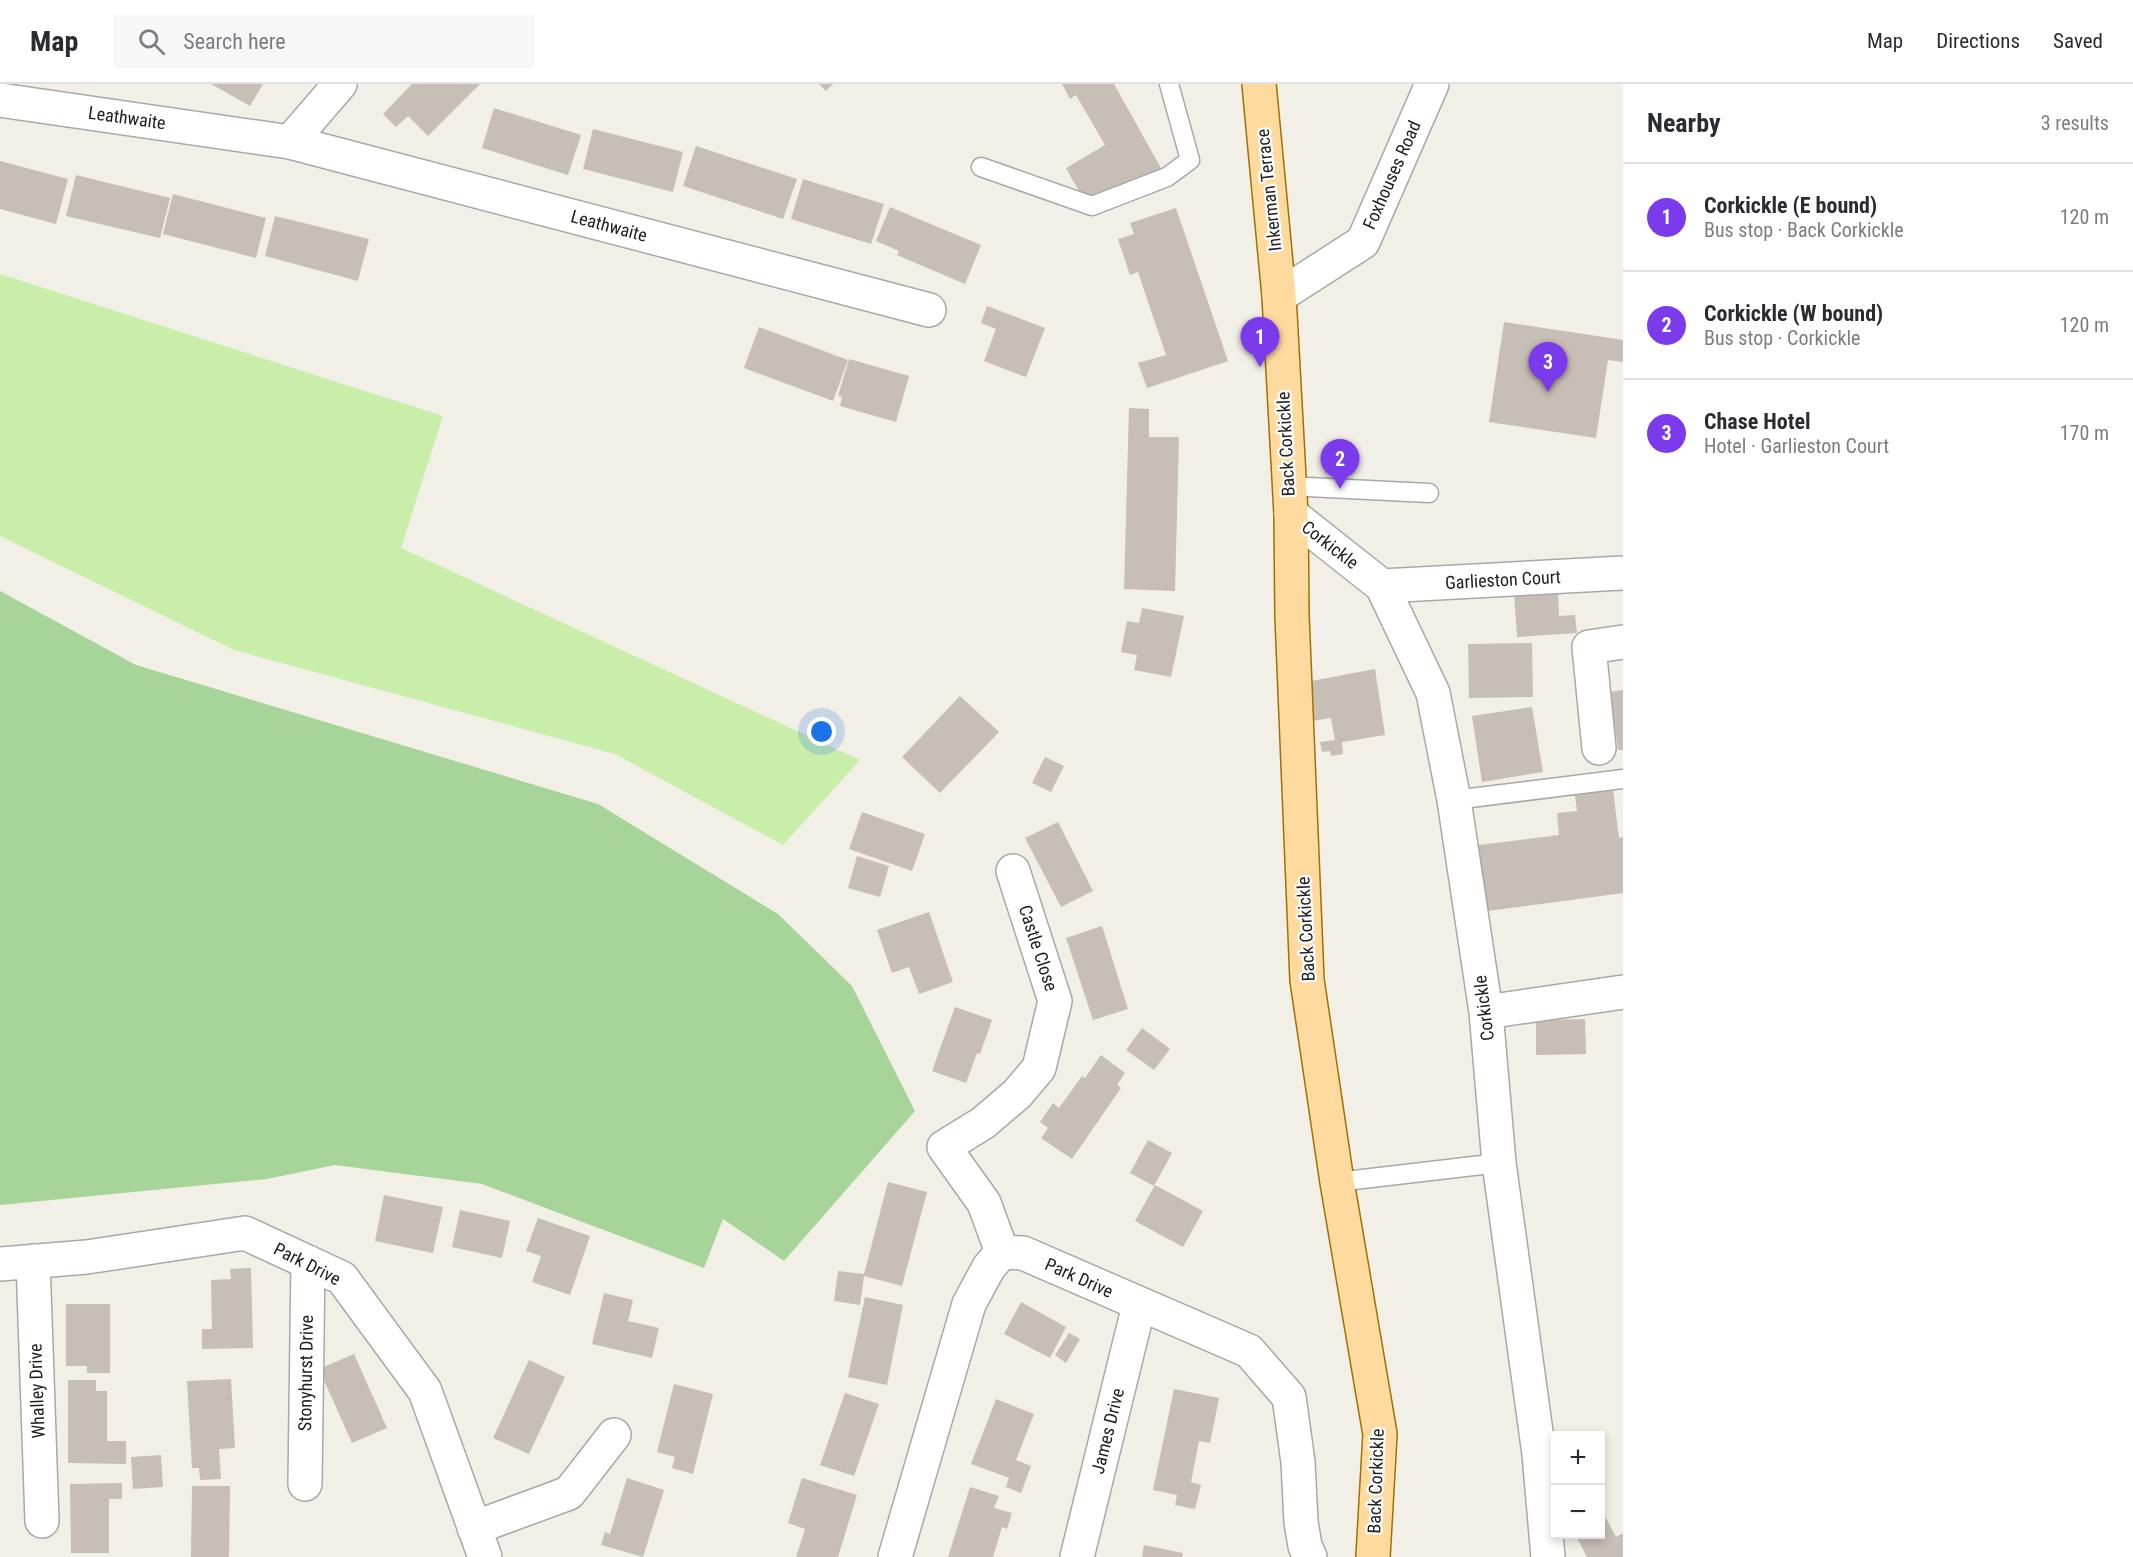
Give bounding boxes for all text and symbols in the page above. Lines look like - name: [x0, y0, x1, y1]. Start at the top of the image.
- search box: [114, 14, 534, 68]
- text: Map: [30, 25, 78, 58]
- icon: search: [135, 25, 168, 58]
- text: Search here: [183, 29, 286, 54]
- text: Map: [1867, 29, 1903, 53]
- text: Directions: [1936, 29, 2020, 53]
- text: Saved: [2053, 29, 2103, 53]
- street label: Leathwaite: [87, 102, 167, 133]
- text: Nearby: [1647, 108, 1721, 138]
- text: 3 results: [2041, 111, 2109, 135]
- street label: Foxhouses Road: [1358, 117, 1425, 232]
- street label: Inkerman Terrace: [1252, 128, 1285, 252]
- text: Corkickle (E bound): [1704, 193, 1877, 218]
- street label: Leathwaite: [569, 205, 649, 246]
- text: 1: [1661, 205, 1672, 229]
- text: 120 m: [2060, 205, 2109, 229]
- text: Bus stop · Back Corkickle: [1704, 218, 1904, 242]
- text: Corkickle (W bound): [1704, 301, 1883, 326]
- text: 2: [1661, 313, 1672, 337]
- text: 120 m: [2060, 313, 2109, 337]
- pin: 1: [1240, 318, 1280, 367]
- text: Bus stop · Corkickle: [1704, 326, 1860, 350]
- pin: 3: [1528, 342, 1568, 392]
- street label: Back Corkickle: [1272, 391, 1299, 497]
- text: Chase Hotel: [1704, 409, 1811, 434]
- text: 3: [1661, 421, 1672, 445]
- text: 170 m: [2060, 421, 2109, 445]
- text: Hotel · Garlieston Court: [1704, 434, 1889, 458]
- pin: 2: [1320, 440, 1360, 489]
- street label: Corkickle: [1298, 516, 1363, 573]
- street label: Garlieston Court: [1445, 566, 1561, 593]
- your location: [807, 717, 836, 746]
- street label: Back Corkickle: [1292, 876, 1319, 982]
- street label: Castle Close: [1015, 902, 1062, 993]
- street label: Corkickle: [1469, 974, 1498, 1042]
- street label: Park Drive: [270, 1238, 344, 1289]
- street label: Park Drive: [1042, 1253, 1116, 1302]
- street label: Stonyhurst Drive: [294, 1315, 317, 1431]
- street label: Whalley Drive: [24, 1343, 49, 1439]
- street label: James Drive: [1087, 1386, 1128, 1476]
- street label: Back Corkickle: [1363, 1428, 1388, 1534]
- map controls: [1551, 1431, 1605, 1539]
- button: +: [1551, 1431, 1605, 1485]
- button: −: [1551, 1485, 1605, 1539]

